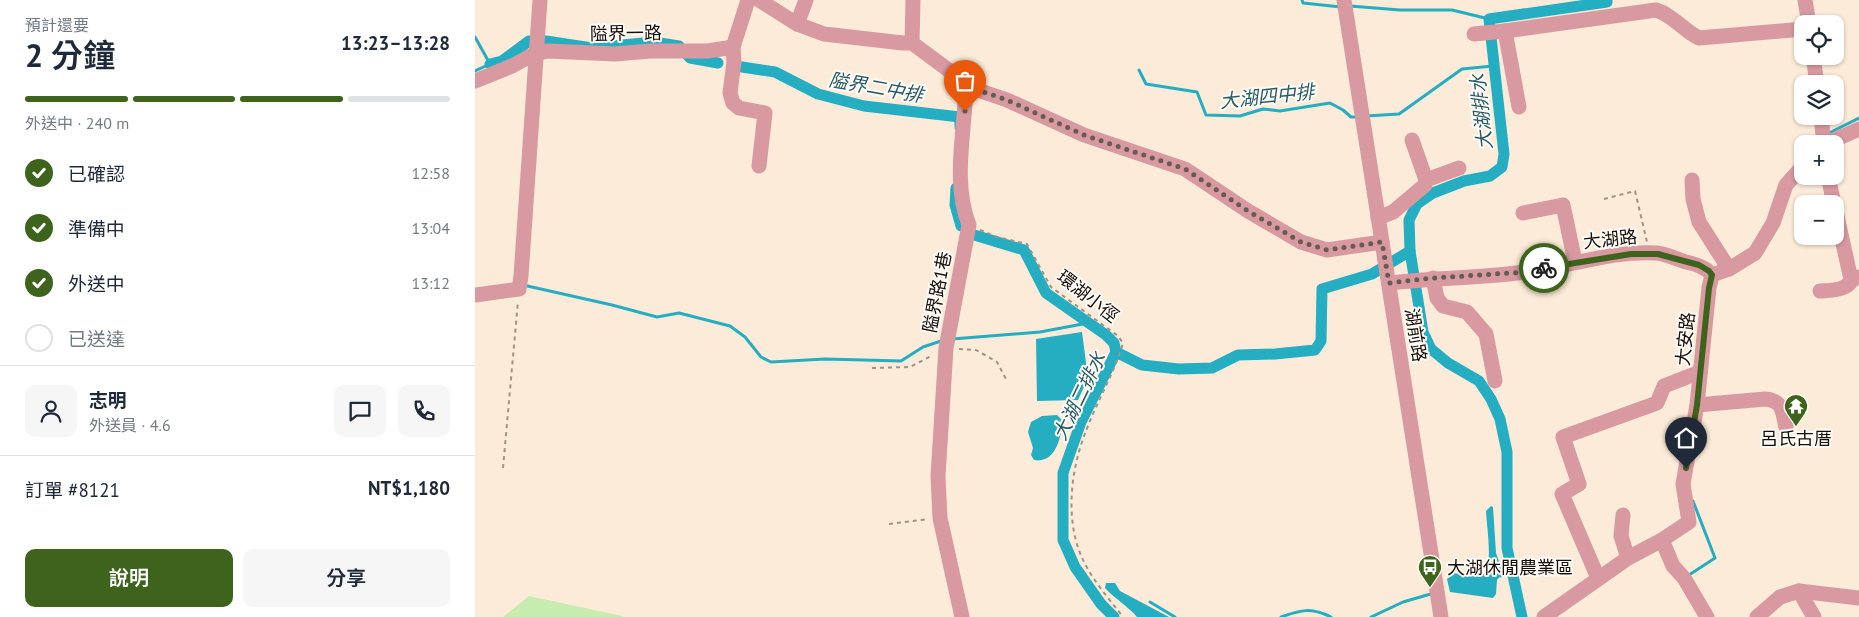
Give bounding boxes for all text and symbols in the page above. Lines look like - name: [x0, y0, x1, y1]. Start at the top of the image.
- text: 預計還要: [25, 15, 89, 35]
- map controls: [1794, 15, 1844, 245]
- button: locate: [1794, 15, 1844, 65]
- street label: 隘界一路: [590, 21, 662, 45]
- text: 13:23–13:28: [341, 31, 450, 55]
- text: 2 分鐘: [25, 34, 115, 76]
- pin: [944, 60, 986, 111]
- water label: 隘界二中排: [827, 67, 928, 108]
- icon: bag: [951, 67, 979, 95]
- water label: 大湖排水: [1465, 72, 1497, 151]
- button: layers: [1794, 75, 1844, 125]
- water label: 大湖四中排: [1218, 79, 1318, 113]
- text: 外送中 · 240 m: [25, 113, 129, 133]
- button: +: [1794, 135, 1844, 185]
- icon: check: [25, 159, 53, 187]
- text: 已確認: [68, 162, 125, 186]
- text: 12:58: [412, 163, 450, 183]
- button: −: [1794, 195, 1844, 245]
- icon: check: [25, 214, 53, 242]
- text: 準備中: [68, 217, 125, 241]
- text: 13:04: [412, 218, 450, 238]
- street label: 大湖路: [1582, 225, 1638, 253]
- courier: [1519, 243, 1569, 293]
- street label: 隘界路1巷: [918, 250, 956, 334]
- icon: bike: [1530, 254, 1558, 282]
- street label: 環湖小徑: [1053, 265, 1123, 327]
- icon: check: [25, 269, 53, 297]
- text: 外送中: [68, 272, 125, 296]
- text: 13:12: [412, 273, 450, 293]
- street label: 湖前路: [1400, 307, 1432, 363]
- street label: 大安路: [1671, 311, 1699, 367]
- text: 已送達: [68, 327, 125, 351]
- water label: 大湖二排水: [1047, 347, 1111, 444]
- button: person: [25, 385, 77, 437]
- button: chat: [334, 385, 386, 437]
- button: phone: [398, 385, 450, 437]
- text: 志明: [89, 388, 127, 412]
- temple icon: 呂氏古厝: [1783, 393, 1809, 427]
- text: 外送員 · 4.6: [89, 415, 171, 435]
- pin: [1665, 417, 1707, 468]
- icon: home: [1672, 424, 1700, 452]
- place label: 呂氏古厝: [1760, 427, 1832, 450]
- text: NT$1,180: [368, 476, 450, 500]
- text: 訂單 #8121: [25, 478, 120, 502]
- button: 說明: [25, 549, 233, 607]
- button: 分享: [243, 549, 450, 607]
- bus stop icon: 大湖休閒農業區: [1417, 554, 1443, 588]
- place label: 大湖休閒農業區: [1447, 556, 1573, 579]

